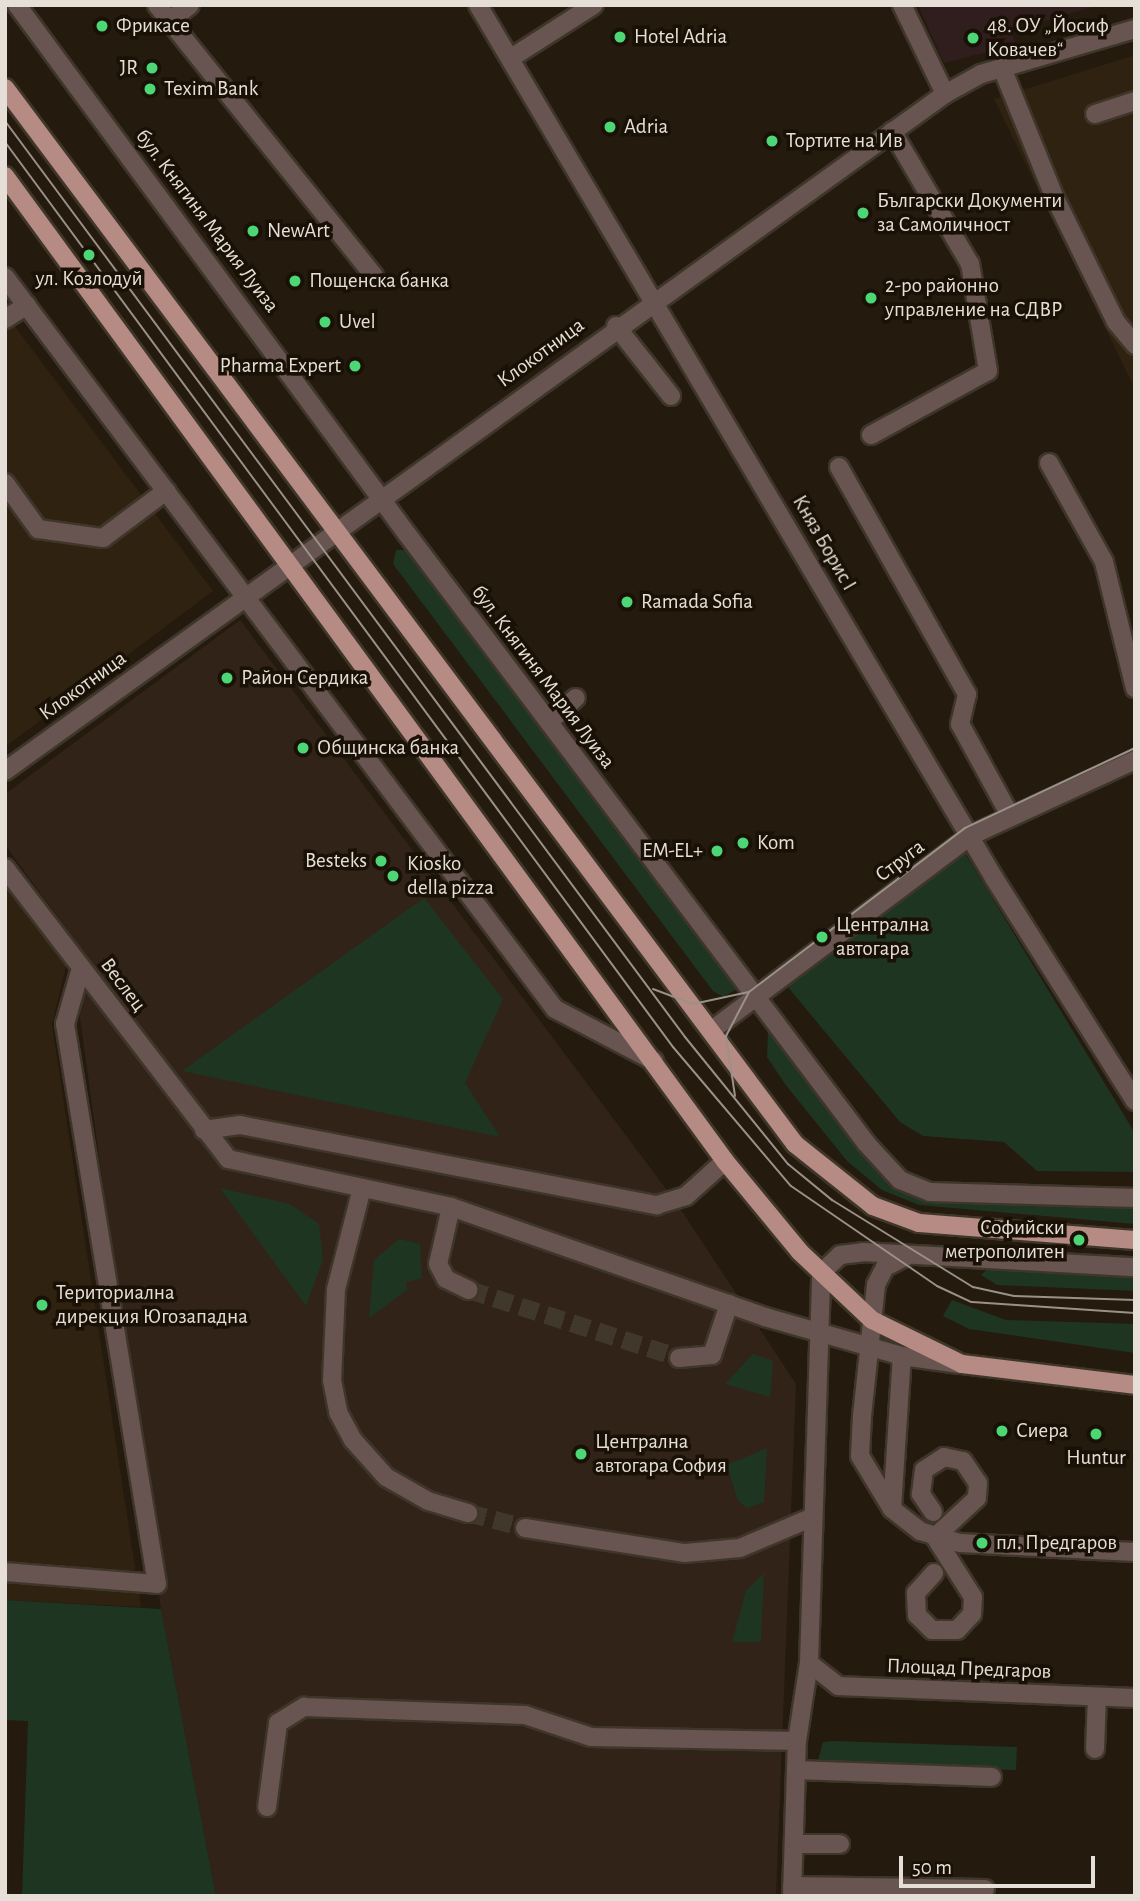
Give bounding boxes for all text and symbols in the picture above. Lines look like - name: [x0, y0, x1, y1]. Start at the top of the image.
- place label: Фрикасе: [116, 13, 190, 39]
- place label: 48. ОУ „Йосиф Ковачев“: [987, 13, 1109, 63]
- marker: Фрикасе: [94, 18, 110, 34]
- place label: Hotel Adria: [634, 24, 727, 50]
- marker: Hotel Adria: [612, 29, 628, 45]
- marker: 48. ОУ „Йосиф Ковачев“: [965, 30, 981, 46]
- place label: JR: [120, 55, 138, 81]
- marker: JR: [144, 60, 160, 76]
- place label: Texim Bank: [164, 76, 258, 102]
- marker: Texim Bank: [142, 81, 158, 97]
- place label: Adria: [624, 114, 668, 140]
- marker: Adria: [602, 119, 618, 135]
- street label: бул. Княгиня Мария Луиза: [130, 124, 284, 318]
- place label: Тортите на Ив: [786, 128, 903, 154]
- marker: Тортите на Ив: [764, 133, 780, 149]
- place label: Български Документи за Самоличност: [877, 188, 1062, 238]
- marker: Български Документи за Самоличност: [855, 205, 871, 221]
- place label: NewArt: [267, 218, 330, 244]
- marker: NewArt: [245, 223, 261, 239]
- marker: ул. Козлодуй: [81, 247, 97, 263]
- place label: ул. Козлодуй: [35, 266, 143, 292]
- place label: Пощенска банка: [309, 268, 449, 294]
- marker: Пощенска банка: [287, 273, 303, 289]
- place label: 2-ро районно управление на СДВР: [885, 273, 1062, 323]
- marker: 2-ро районно управление на СДВР: [863, 290, 879, 306]
- place label: Uvel: [339, 309, 376, 335]
- street label: Клокотница: [492, 313, 590, 393]
- marker: Uvel: [317, 314, 333, 330]
- place label: Pharma Expert: [220, 353, 341, 379]
- marker: Pharma Expert: [347, 358, 363, 374]
- street label: Княз Борис I: [787, 491, 861, 595]
- street label: бул. Княгиня Мария Луиза: [466, 580, 620, 774]
- place label: Ramada Sofia: [641, 589, 753, 615]
- marker: Ramada Sofia: [619, 594, 635, 610]
- street label: Клокотница: [34, 646, 132, 726]
- place label: Район Сердика: [241, 665, 368, 691]
- marker: Район Сердика: [219, 670, 235, 686]
- place label: Общинска банка: [317, 735, 459, 761]
- marker: Общинска банка: [295, 740, 311, 756]
- place label: Kom: [757, 830, 795, 856]
- street label: Струга: [870, 834, 930, 888]
- marker: Kom: [735, 835, 751, 851]
- place label: EM-EL+: [642, 838, 703, 864]
- marker: EM-EL+: [709, 843, 725, 859]
- place label: Besteks: [305, 848, 367, 874]
- place label: Kiosko della pizza: [407, 851, 494, 901]
- marker: Besteks: [373, 853, 389, 869]
- marker: Kiosko della pizza: [385, 868, 401, 884]
- place label: Централна автогара: [836, 912, 929, 962]
- marker: Централна автогара: [814, 929, 830, 945]
- street label: Веслец: [95, 953, 151, 1017]
- place label: Софийски метрополитен: [945, 1215, 1065, 1265]
- marker: Софийски метрополитен: [1071, 1232, 1087, 1248]
- place label: Териториална дирекция Югозападна: [56, 1280, 248, 1330]
- marker: Териториална дирекция Югозападна: [34, 1297, 50, 1313]
- place label: Сиера: [1016, 1418, 1068, 1444]
- marker: Сиера: [994, 1423, 1010, 1439]
- marker: Huntur: [1088, 1426, 1104, 1442]
- place label: Централна автогара София: [595, 1429, 727, 1479]
- place label: Huntur: [1066, 1445, 1126, 1471]
- marker: Централна автогара София: [573, 1446, 589, 1462]
- place label: пл. Предгаров: [996, 1530, 1117, 1556]
- marker: пл. Предгаров: [974, 1535, 990, 1551]
- street label: Площад Предгаров: [886, 1654, 1052, 1684]
- scale bar: [902, 1842, 1098, 1886]
- text: 50 m: [912, 1857, 952, 1878]

